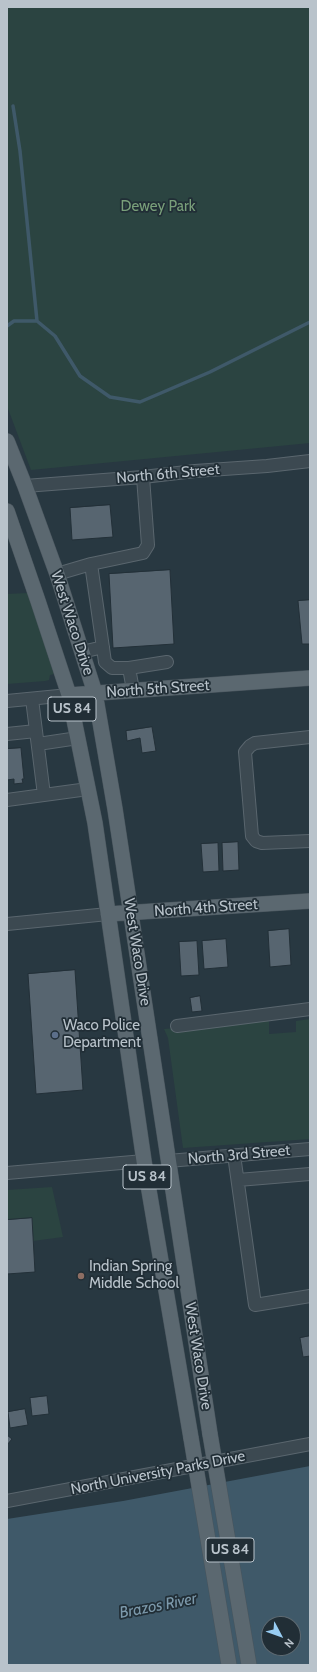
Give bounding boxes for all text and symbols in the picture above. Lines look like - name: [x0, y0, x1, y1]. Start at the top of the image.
- park label: Dewey Park: [121, 198, 195, 216]
- street label: North 6th Street: [116, 461, 220, 487]
- street label: West Waco Drive: [47, 569, 97, 677]
- street label: North 5th Street: [106, 676, 210, 702]
- road number: US 84: [48, 697, 96, 721]
- street label: North 4th Street: [154, 895, 258, 921]
- street label: West Waco Drive: [120, 897, 154, 1007]
- place label: Waco Police Department: [63, 1017, 141, 1052]
- marker: Waco Police Department: [50, 1030, 60, 1040]
- street label: North 3rd Street: [187, 1142, 291, 1168]
- road number: US 84: [123, 1165, 171, 1189]
- place label: Indian Spring Middle School: [89, 1258, 179, 1293]
- marker: Indian Spring Middle School: [76, 1271, 86, 1281]
- street label: West Waco Drive: [181, 1301, 215, 1411]
- street label: North University Parks Drive: [69, 1447, 247, 1499]
- road number: US 84: [206, 1538, 254, 1562]
- water label: Brazos River: [118, 1589, 198, 1623]
- north arrow: [261, 1616, 301, 1656]
- text: N: [281, 1636, 297, 1651]

